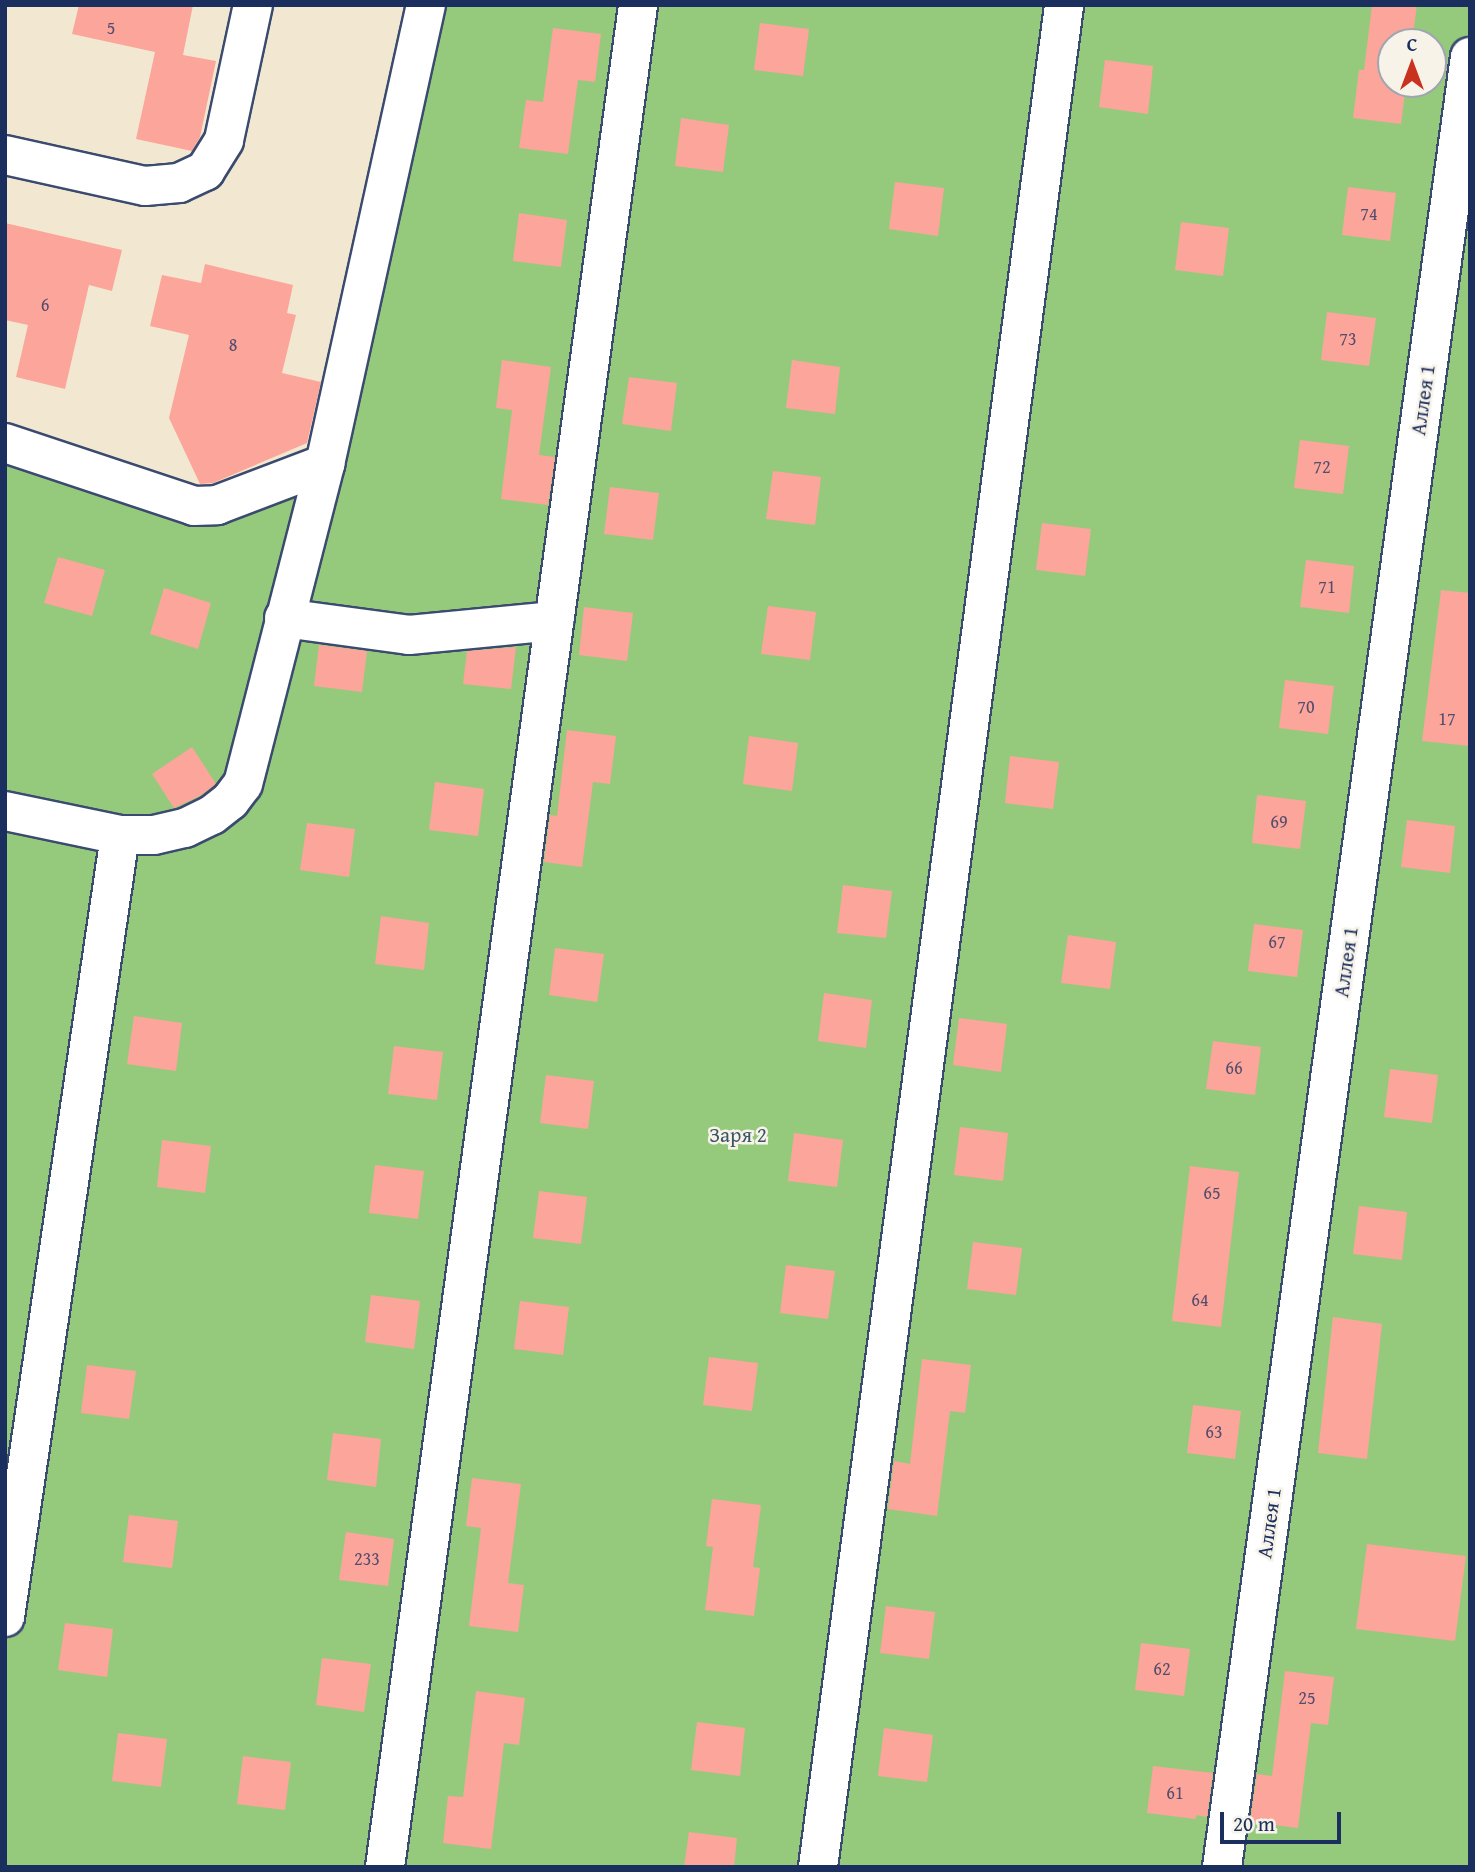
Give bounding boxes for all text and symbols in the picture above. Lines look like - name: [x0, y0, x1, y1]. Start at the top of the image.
- house number: 5: [107, 17, 115, 39]
- north arrow: [1377, 28, 1447, 98]
- text: С: [1407, 30, 1417, 58]
- house number: 74: [1360, 203, 1378, 225]
- house number: 6: [41, 294, 49, 316]
- house number: 73: [1339, 328, 1357, 350]
- house number: 8: [229, 334, 237, 356]
- street label: Аллея 1: [1406, 363, 1440, 437]
- house number: 72: [1313, 456, 1331, 478]
- house number: 71: [1318, 576, 1336, 598]
- house number: 70: [1297, 696, 1315, 718]
- house number: 17: [1438, 708, 1456, 730]
- house number: 69: [1270, 811, 1288, 833]
- street label: Аллея 1: [1329, 925, 1363, 999]
- house number: 67: [1268, 931, 1286, 953]
- house number: 66: [1225, 1057, 1243, 1079]
- park label: Заря 2: [709, 1122, 767, 1148]
- house number: 65: [1203, 1182, 1221, 1204]
- house number: 64: [1191, 1289, 1209, 1311]
- house number: 63: [1205, 1421, 1223, 1443]
- street label: Аллея 1: [1252, 1486, 1286, 1560]
- house number: 233: [354, 1548, 380, 1570]
- house number: 62: [1153, 1658, 1171, 1680]
- house number: 25: [1298, 1687, 1316, 1709]
- house number: 61: [1166, 1782, 1184, 1804]
- scale bar: [1223, 1798, 1344, 1842]
- text: 20 m: [1233, 1808, 1275, 1839]

